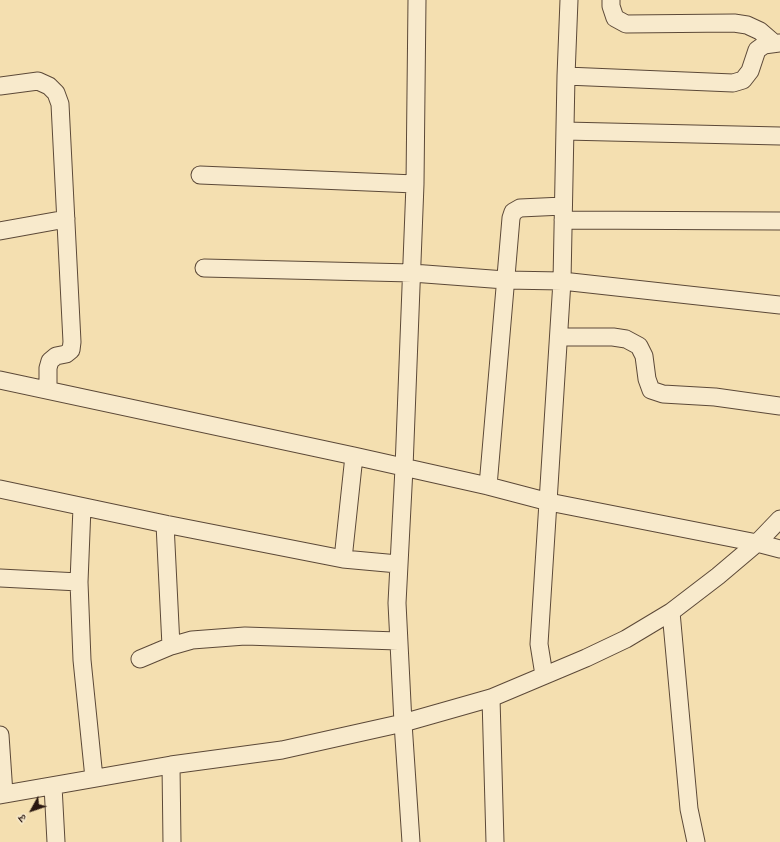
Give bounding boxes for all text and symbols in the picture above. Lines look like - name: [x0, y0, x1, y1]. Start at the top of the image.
- north arrow: [12, 790, 52, 830]
- text: उ: [16, 811, 30, 824]

